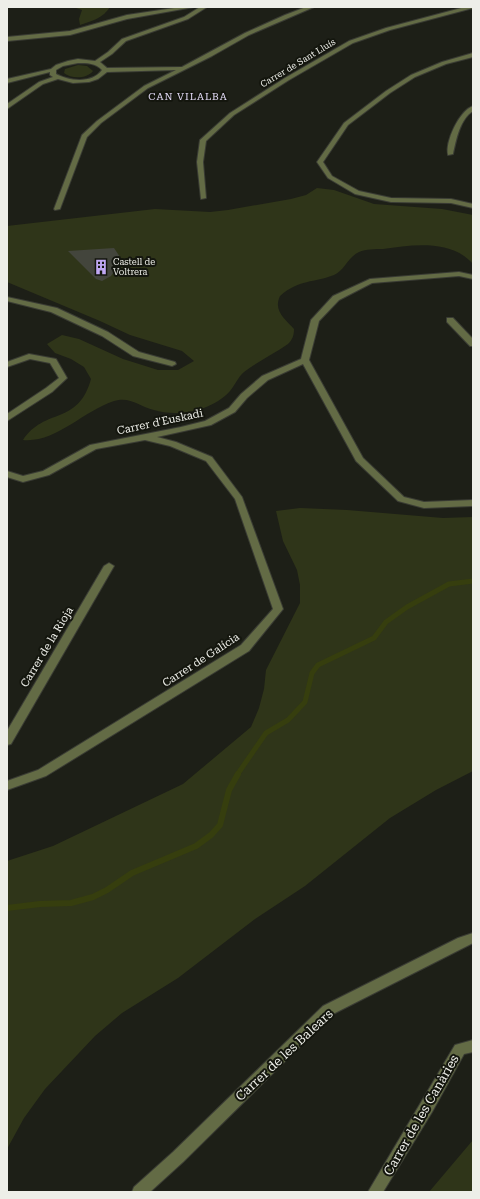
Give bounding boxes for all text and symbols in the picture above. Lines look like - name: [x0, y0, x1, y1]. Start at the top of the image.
- street label: Carrer de Sant Lluís: [259, 37, 337, 89]
- district label: CAN VILALBA: [148, 91, 228, 102]
- place label: Castell de Voltrera: [113, 257, 155, 277]
- building icon: Castell de Voltrera: [92, 258, 110, 276]
- street label: Carrer d'Euskadi: [116, 406, 205, 437]
- street label: Carrer de la Rioja: [18, 605, 76, 689]
- street label: Carrer de Galícia: [160, 630, 242, 690]
- street label: Carrer de les Balears: [232, 1006, 336, 1104]
- street label: Carrer de les Canàries: [380, 1052, 462, 1178]

